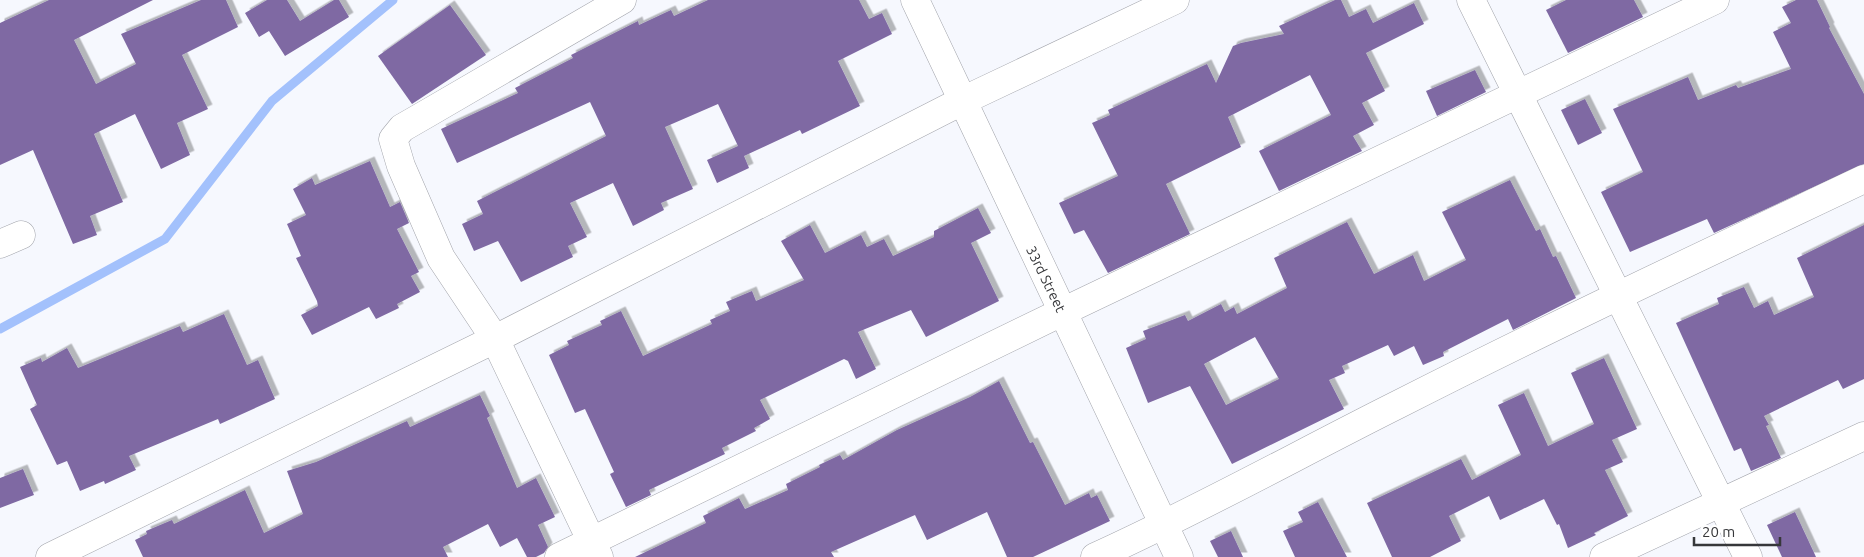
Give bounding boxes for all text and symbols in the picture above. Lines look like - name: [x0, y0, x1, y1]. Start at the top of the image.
- street label: 33rd Street: [1023, 243, 1069, 315]
- scale bar: [1694, 514, 1780, 546]
- text: 20 m: [1702, 523, 1735, 540]

